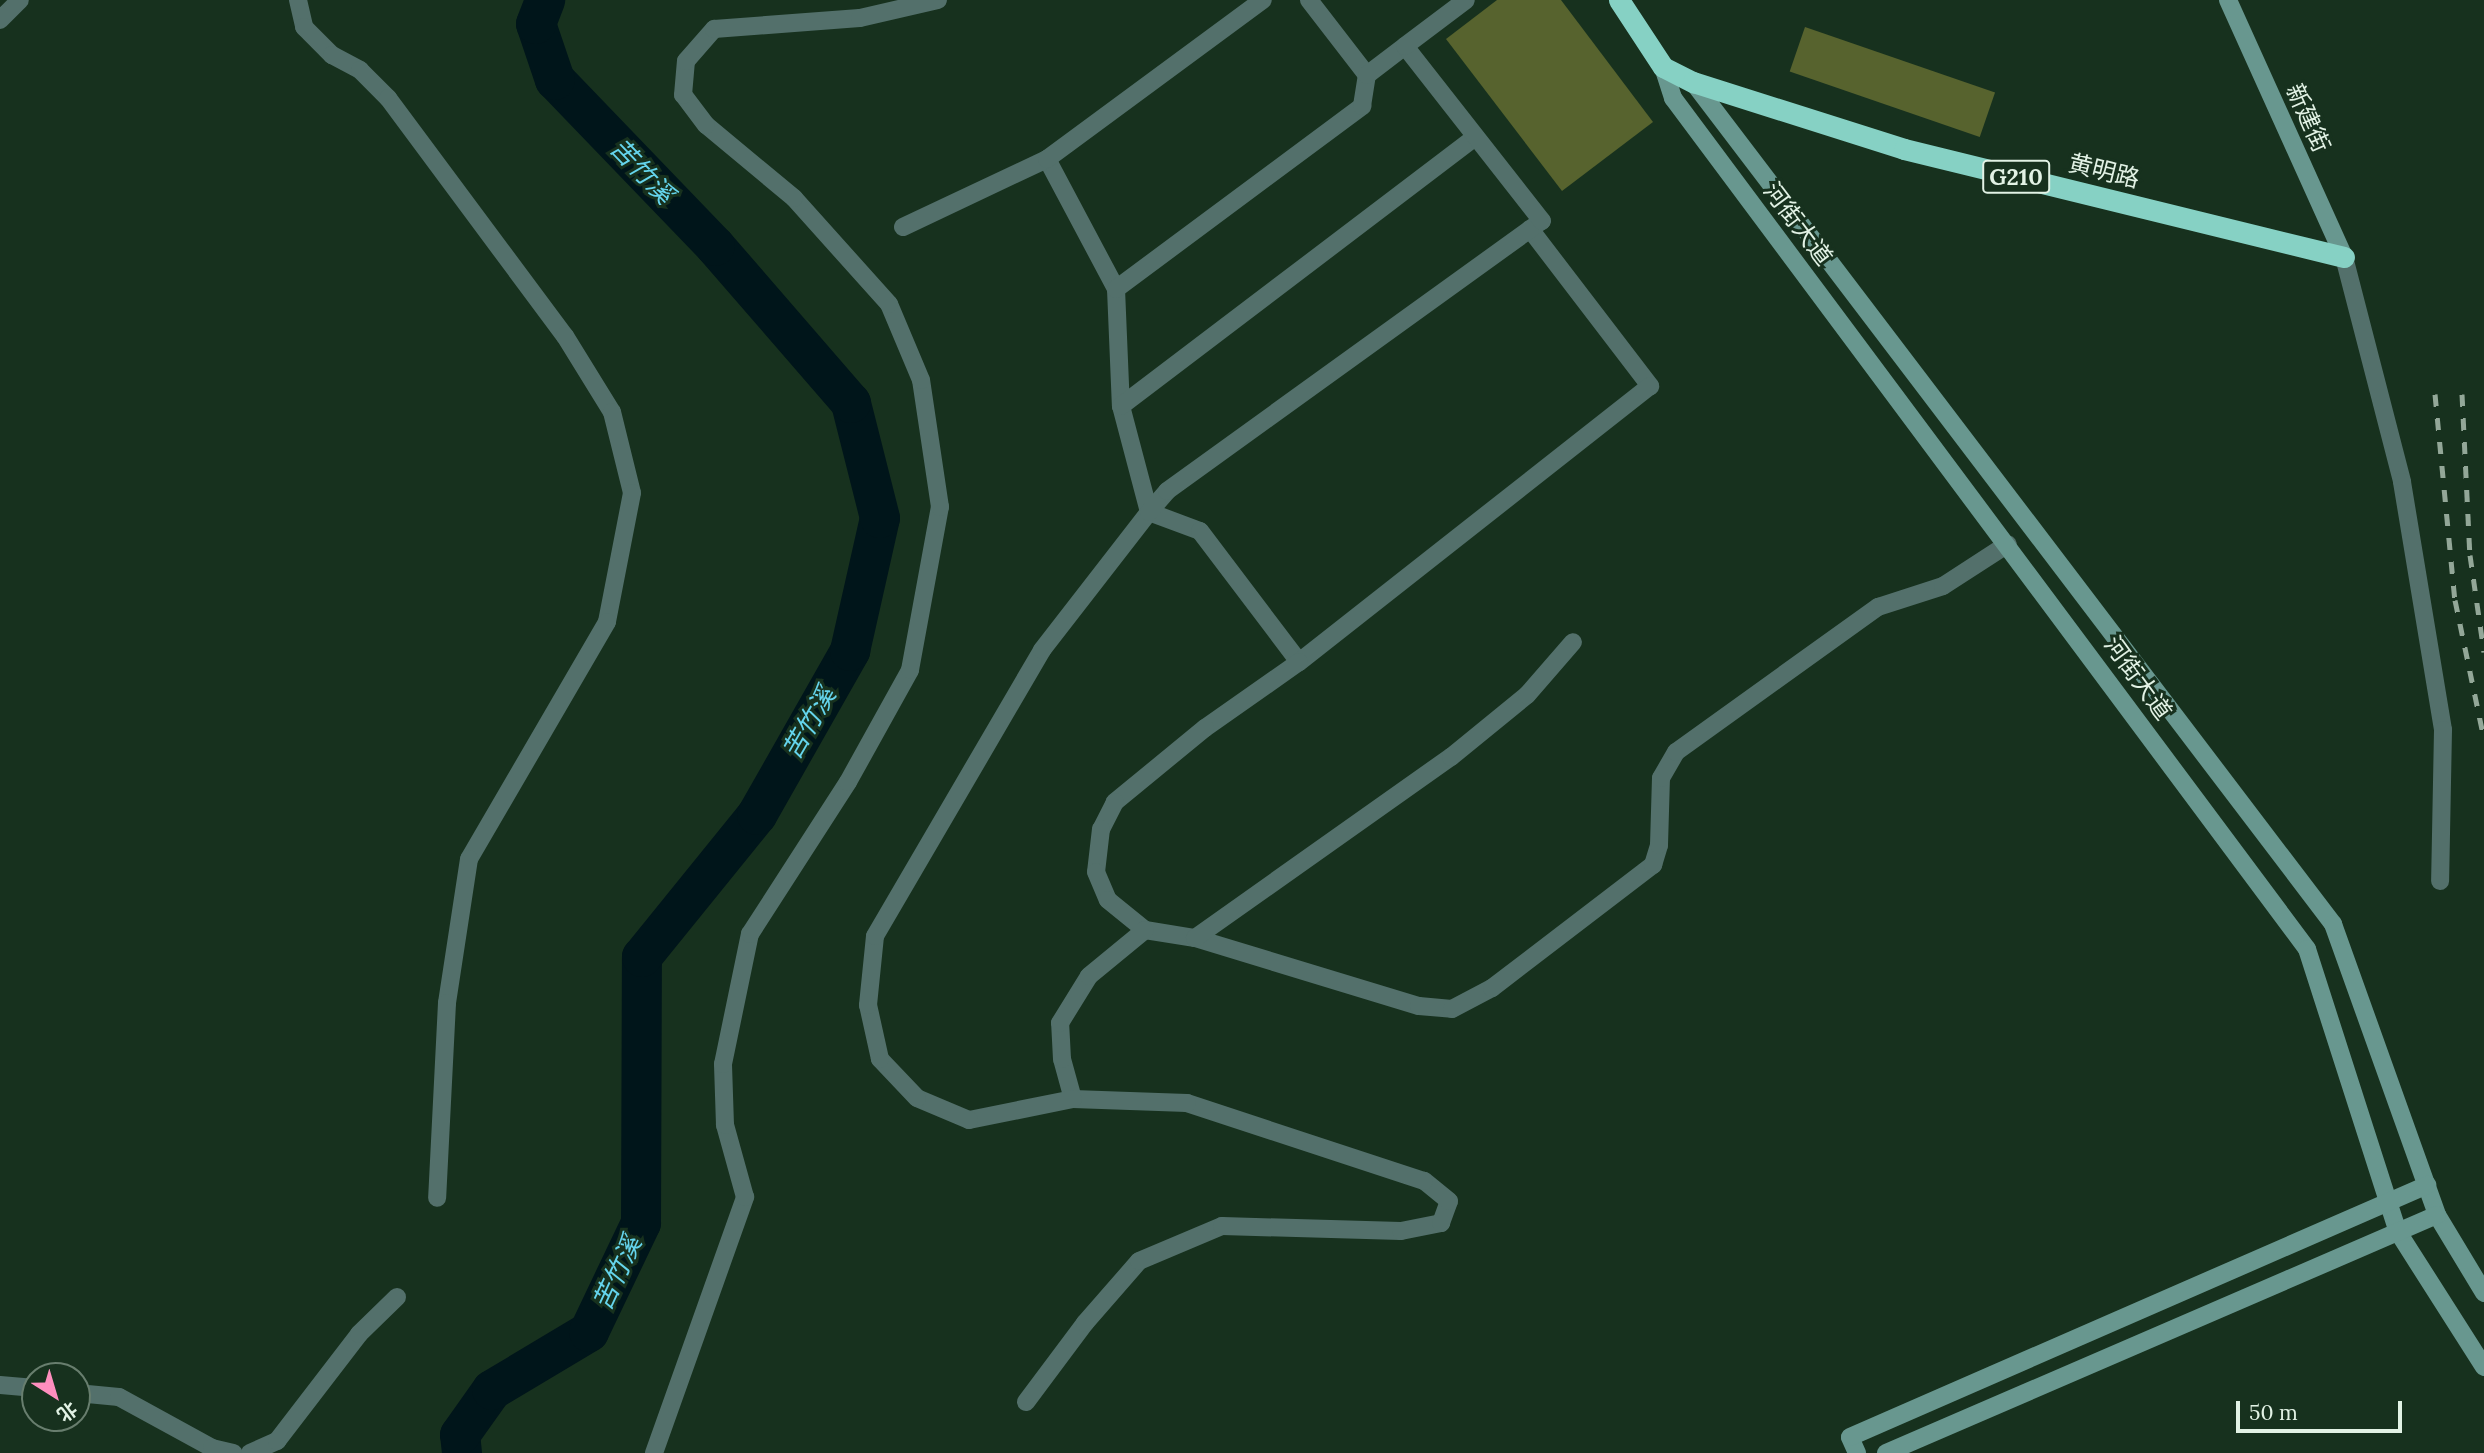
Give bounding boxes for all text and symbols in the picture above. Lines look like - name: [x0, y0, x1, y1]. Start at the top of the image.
- street label: 新建街: [2280, 79, 2336, 157]
- water label: 苦竹溪: [604, 132, 680, 210]
- street label: 黄明路: [2066, 148, 2142, 194]
- road number: G210: [1981, 158, 2051, 196]
- street label: 河街大道: [1758, 177, 1838, 271]
- street label: 河街大道: [2098, 631, 2178, 725]
- water label: 苦竹溪: [776, 681, 842, 765]
- water label: 苦竹溪: [586, 1231, 648, 1315]
- north arrow: [21, 1362, 91, 1432]
- scale bar: [2239, 1386, 2405, 1430]
- text: 北: [53, 1397, 82, 1427]
- text: 50 m: [2249, 1399, 2298, 1426]

